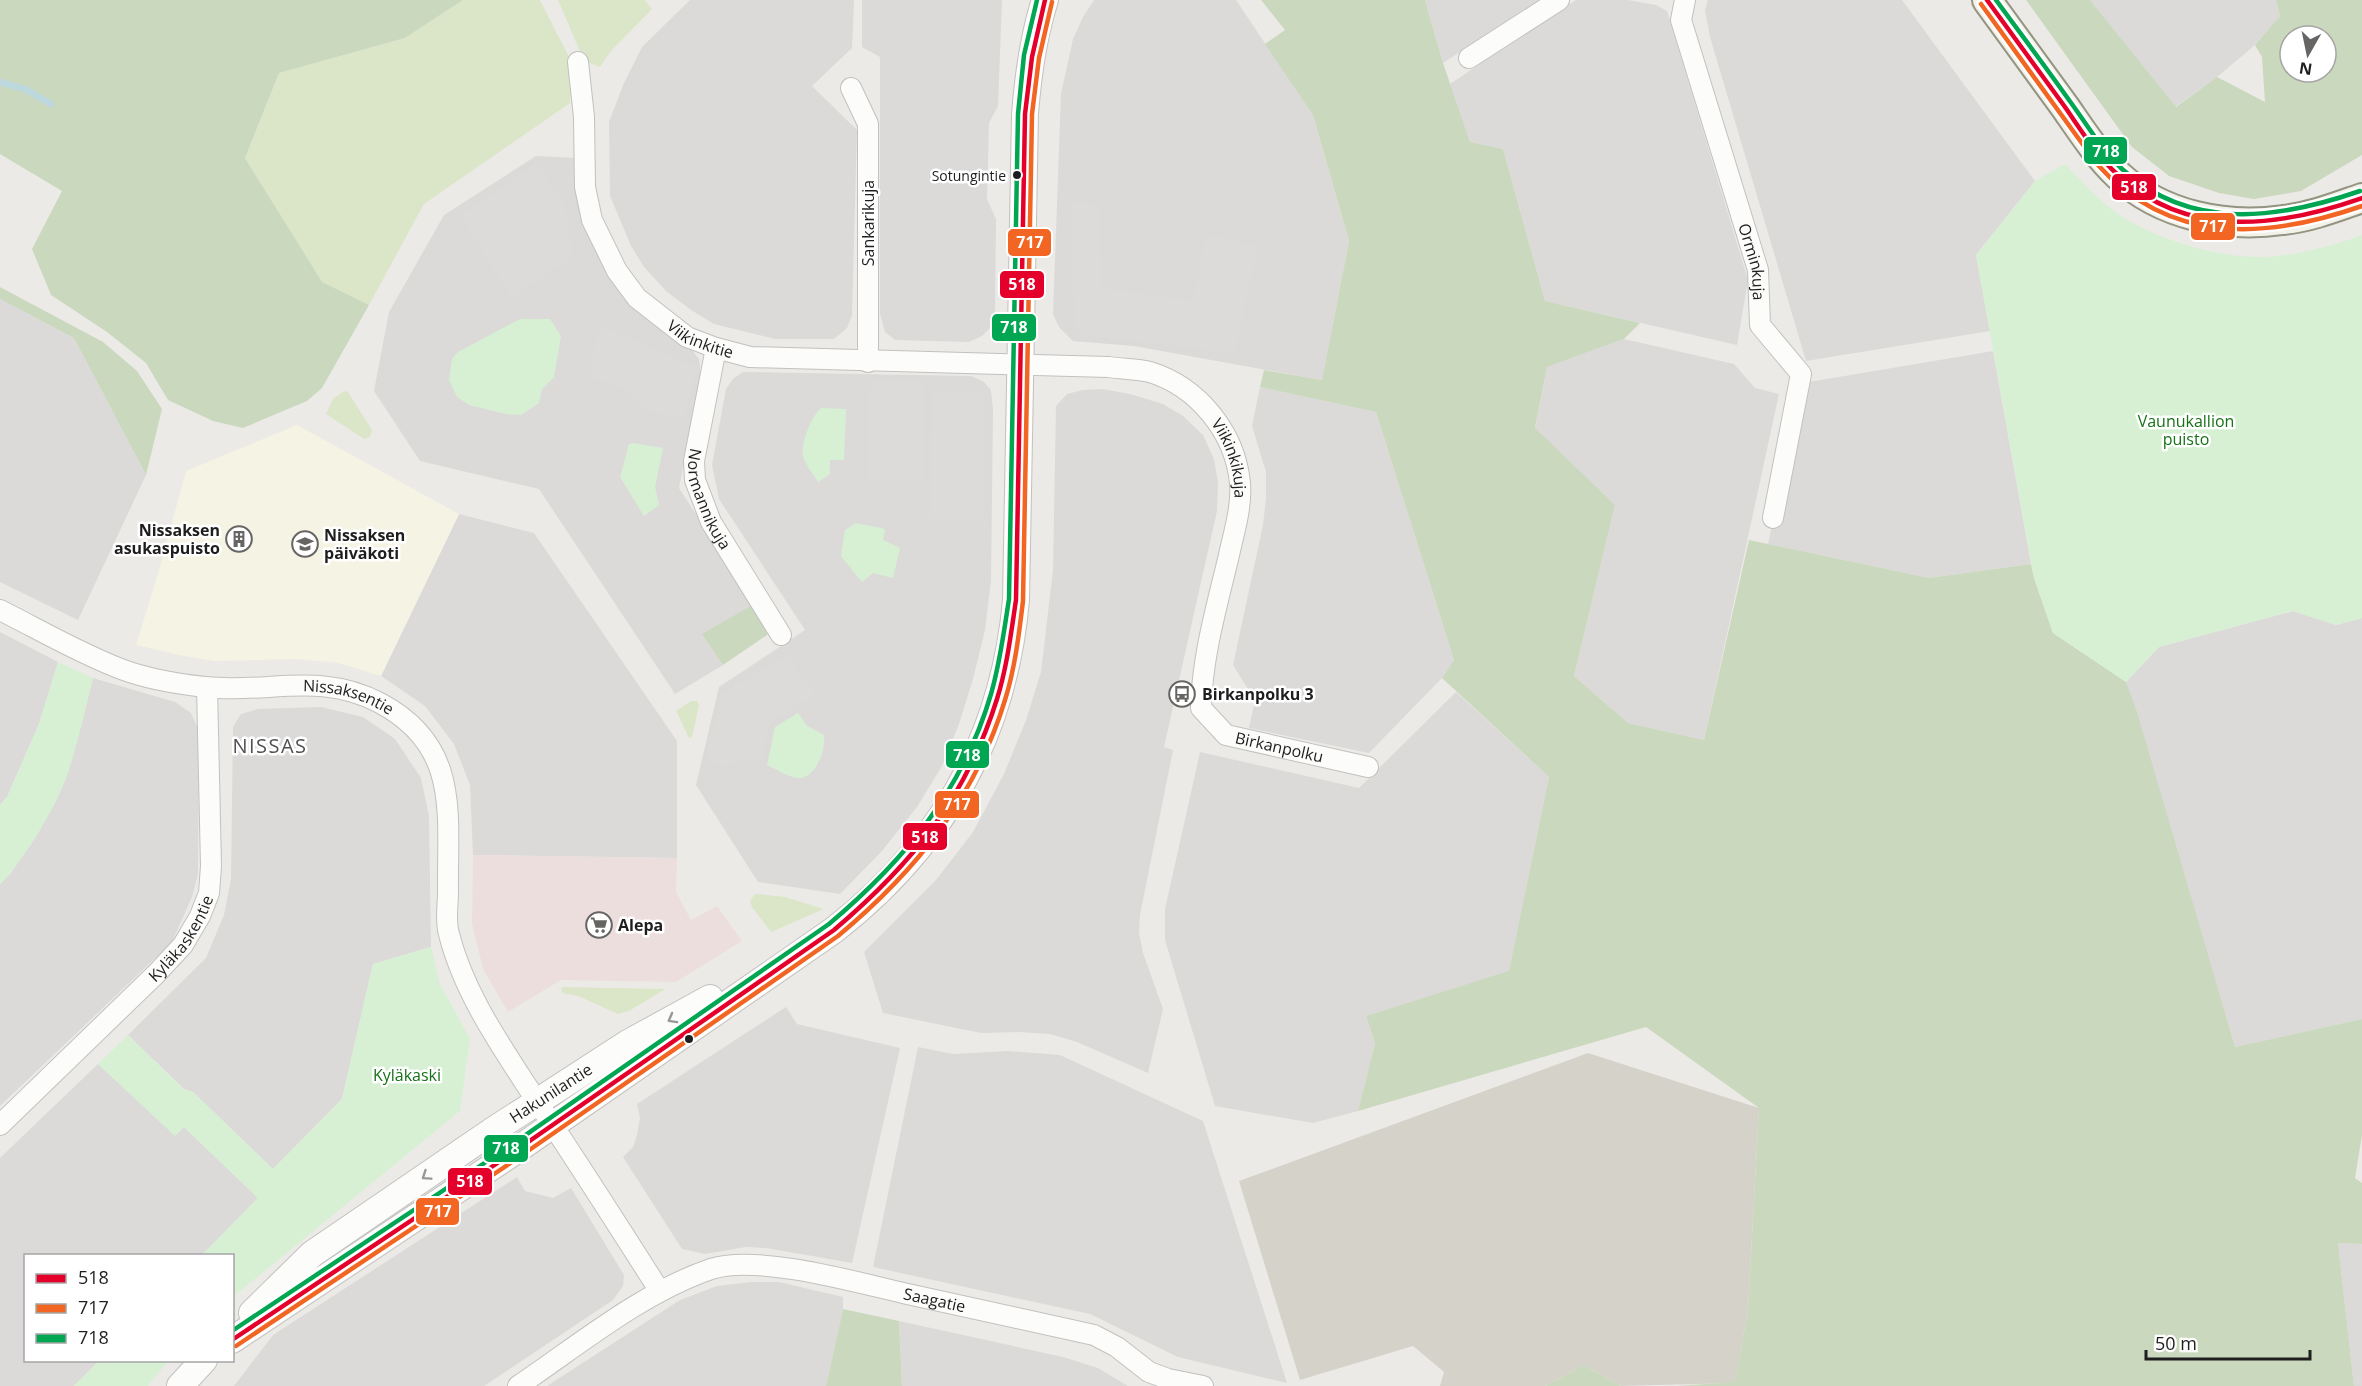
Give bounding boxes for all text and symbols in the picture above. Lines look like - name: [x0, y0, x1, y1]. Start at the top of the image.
- north arrow: [2278, 24, 2338, 84]
- text: N: [2298, 57, 2314, 81]
- line badge: 718: [2083, 136, 2128, 165]
- text: 718: [2092, 140, 2120, 162]
- place label: Sotungintie: [932, 166, 1006, 185]
- marker: Sotungintie: [1011, 169, 1023, 181]
- line badge: 518: [2111, 173, 2157, 201]
- text: 518: [2120, 176, 2148, 198]
- street label: Sankarikuja: [857, 180, 879, 266]
- line badge: 717: [2190, 212, 2236, 241]
- text: 717: [2199, 215, 2227, 237]
- street label: Orminkuja: [1733, 221, 1770, 301]
- line badge: 717: [1007, 228, 1052, 257]
- text: 717: [1016, 231, 1044, 253]
- line badge: 518: [999, 270, 1045, 299]
- text: 518: [1008, 273, 1036, 295]
- line badge: 718: [991, 313, 1037, 342]
- street label: Viikinkitie: [663, 315, 736, 363]
- text: 718: [1000, 316, 1028, 338]
- park label: Vaunukallion puisto: [2138, 410, 2234, 450]
- street label: Viikinkikuja: [1207, 414, 1251, 499]
- street label: Normannikuja: [683, 447, 736, 554]
- place label: Nissaksen asukaspuisto: [114, 519, 220, 559]
- building icon: Nissaksen asukaspuisto: [224, 524, 254, 554]
- place label: Nissaksen päiväkoti: [324, 524, 405, 564]
- school or university icon: Nissaksen päiväkoti: [290, 529, 320, 559]
- street label: Nissaksentie: [303, 674, 398, 720]
- bus stop icon: Birkanpolku 3: [1167, 679, 1197, 709]
- place label: Birkanpolku 3: [1202, 683, 1314, 705]
- street label: Birkanpolku: [1233, 726, 1326, 768]
- district label: NISSAS: [232, 732, 308, 759]
- line badge: 718: [945, 740, 990, 769]
- text: 718: [953, 744, 981, 766]
- line badge: 717: [934, 790, 980, 819]
- text: 717: [943, 793, 971, 815]
- line badge: 518: [902, 822, 948, 851]
- text: 518: [911, 826, 939, 848]
- street label: Kyläkaskentie: [143, 892, 218, 987]
- supermarket icon: Alepa: [584, 910, 614, 940]
- place label: Alepa: [618, 914, 663, 936]
- one-way arrow: [668, 1012, 678, 1023]
- unlabelled marker: [683, 1033, 695, 1045]
- street label: Hakunilantie: [505, 1058, 596, 1128]
- park label: Kyläkaski: [373, 1064, 441, 1086]
- line badge: 718: [483, 1134, 529, 1163]
- text: 718: [492, 1137, 520, 1159]
- line badge: 518: [447, 1167, 493, 1196]
- one-way arrow: [422, 1169, 433, 1180]
- text: 518: [456, 1170, 484, 1192]
- line badge: 717: [415, 1197, 460, 1226]
- text: 717: [424, 1200, 452, 1222]
- legend: [24, 1254, 234, 1362]
- text: 518: [78, 1265, 109, 1289]
- street label: Saagatie: [902, 1282, 968, 1317]
- text: 717: [78, 1295, 109, 1319]
- scale bar: [2146, 1323, 2310, 1361]
- text: 718: [78, 1325, 109, 1349]
- text: 50 m: [2155, 1331, 2197, 1355]

